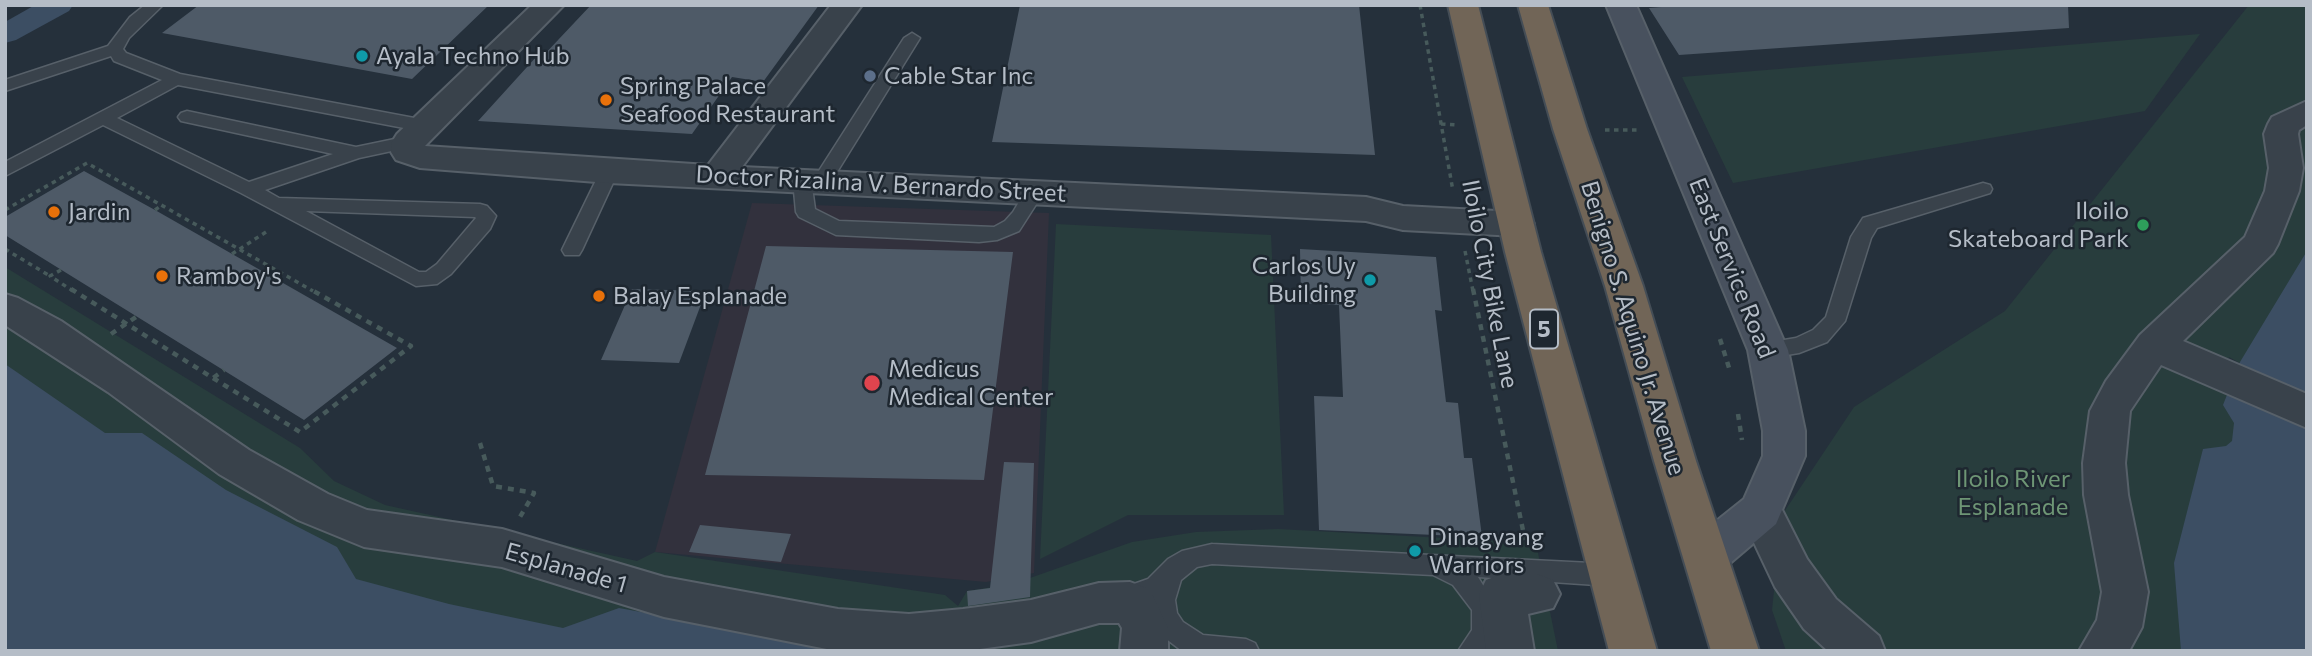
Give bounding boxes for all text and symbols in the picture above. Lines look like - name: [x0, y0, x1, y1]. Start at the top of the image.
- place label: Ayala Techno Hub: [376, 42, 570, 70]
- marker: Ayala Techno Hub: [354, 48, 370, 64]
- place label: Cable Star Inc: [884, 62, 1033, 90]
- marker: Cable Star Inc: [862, 68, 878, 84]
- place label: Spring Palace Seafood Restaurant: [620, 72, 835, 128]
- marker: Spring Palace Seafood Restaurant: [598, 92, 614, 108]
- street label: Doctor Rizalina V. Bernardo Street: [695, 160, 1067, 208]
- street label: East Service Road: [1683, 174, 1781, 362]
- street label: Iloilo City Bike Lane: [1456, 177, 1524, 391]
- street label: Benigno S. Aquino Jr. Avenue: [1574, 177, 1692, 479]
- place label: Iloilo Skateboard Park: [1948, 197, 2129, 253]
- place label: Jardin: [68, 198, 130, 226]
- marker: Jardin: [46, 204, 62, 220]
- marker: Iloilo Skateboard Park: [2135, 217, 2151, 233]
- place label: Carlos Uy Building: [1252, 252, 1356, 308]
- place label: Ramboy's: [176, 262, 282, 290]
- marker: Ramboy's: [154, 268, 170, 284]
- marker: Carlos Uy Building: [1362, 272, 1378, 288]
- place label: Balay Esplanade: [613, 282, 787, 310]
- marker: Balay Esplanade: [591, 288, 607, 304]
- road number: 5: [1530, 310, 1558, 348]
- place label: Medicus Medical Center: [888, 355, 1053, 411]
- marker: Medicus Medical Center: [862, 373, 882, 393]
- park label: Iloilo River Esplanade: [1956, 465, 2070, 521]
- place label: Dinagyang Warriors: [1429, 523, 1544, 579]
- street label: Esplanade 1: [502, 537, 630, 599]
- marker: Dinagyang Warriors: [1407, 543, 1423, 559]

